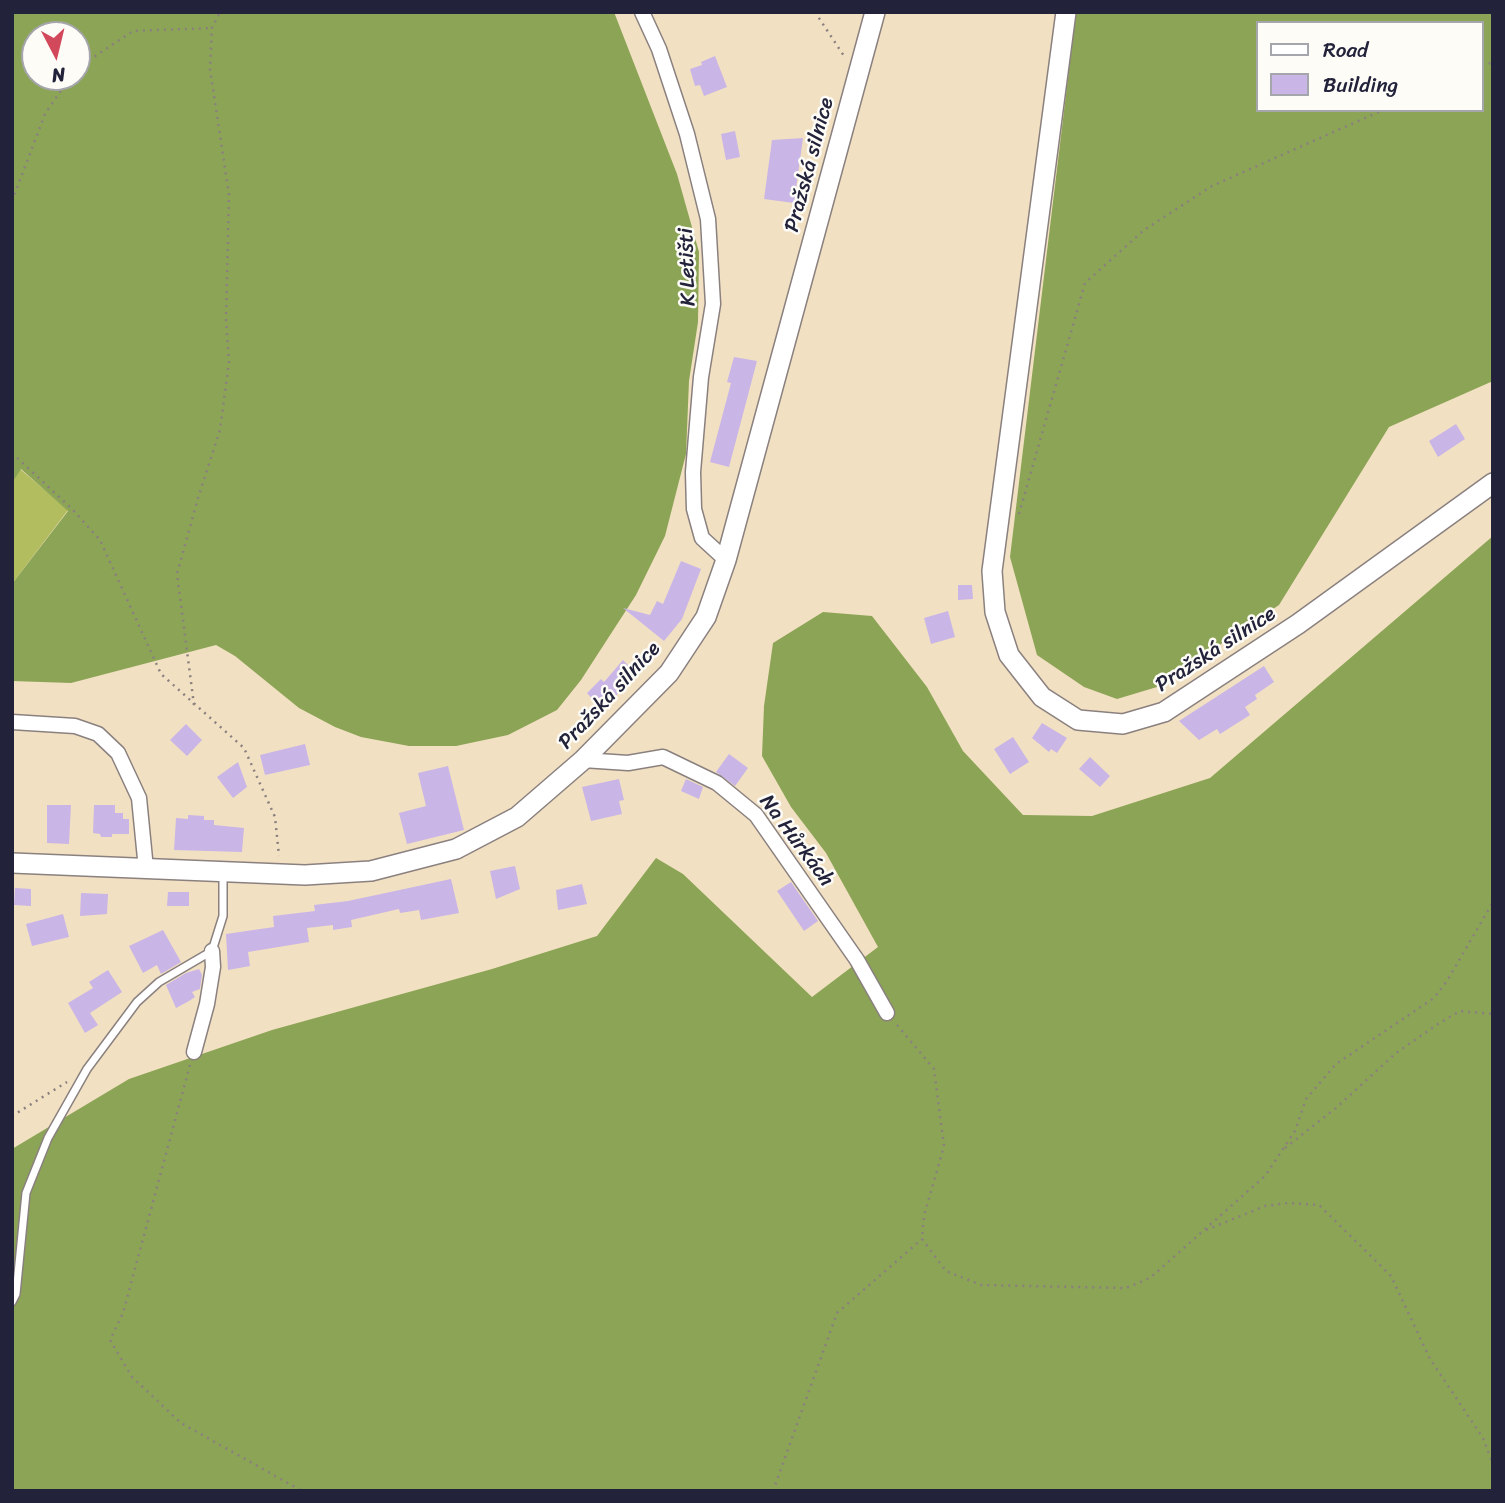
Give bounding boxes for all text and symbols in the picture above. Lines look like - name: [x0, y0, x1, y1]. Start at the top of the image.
- north arrow: [21, 21, 91, 91]
- legend: [1256, 21, 1484, 112]
- text: Road: [1323, 31, 1368, 69]
- text: N: [50, 58, 67, 93]
- text: Building: [1323, 66, 1398, 104]
- street label: Pražská silnice: [780, 95, 840, 235]
- street label: K Letišti: [674, 227, 702, 307]
- street label: Pražská silnice: [1151, 602, 1281, 698]
- street label: Pražská silnice: [554, 637, 666, 755]
- street label: Na Hůrkách: [753, 790, 839, 892]

